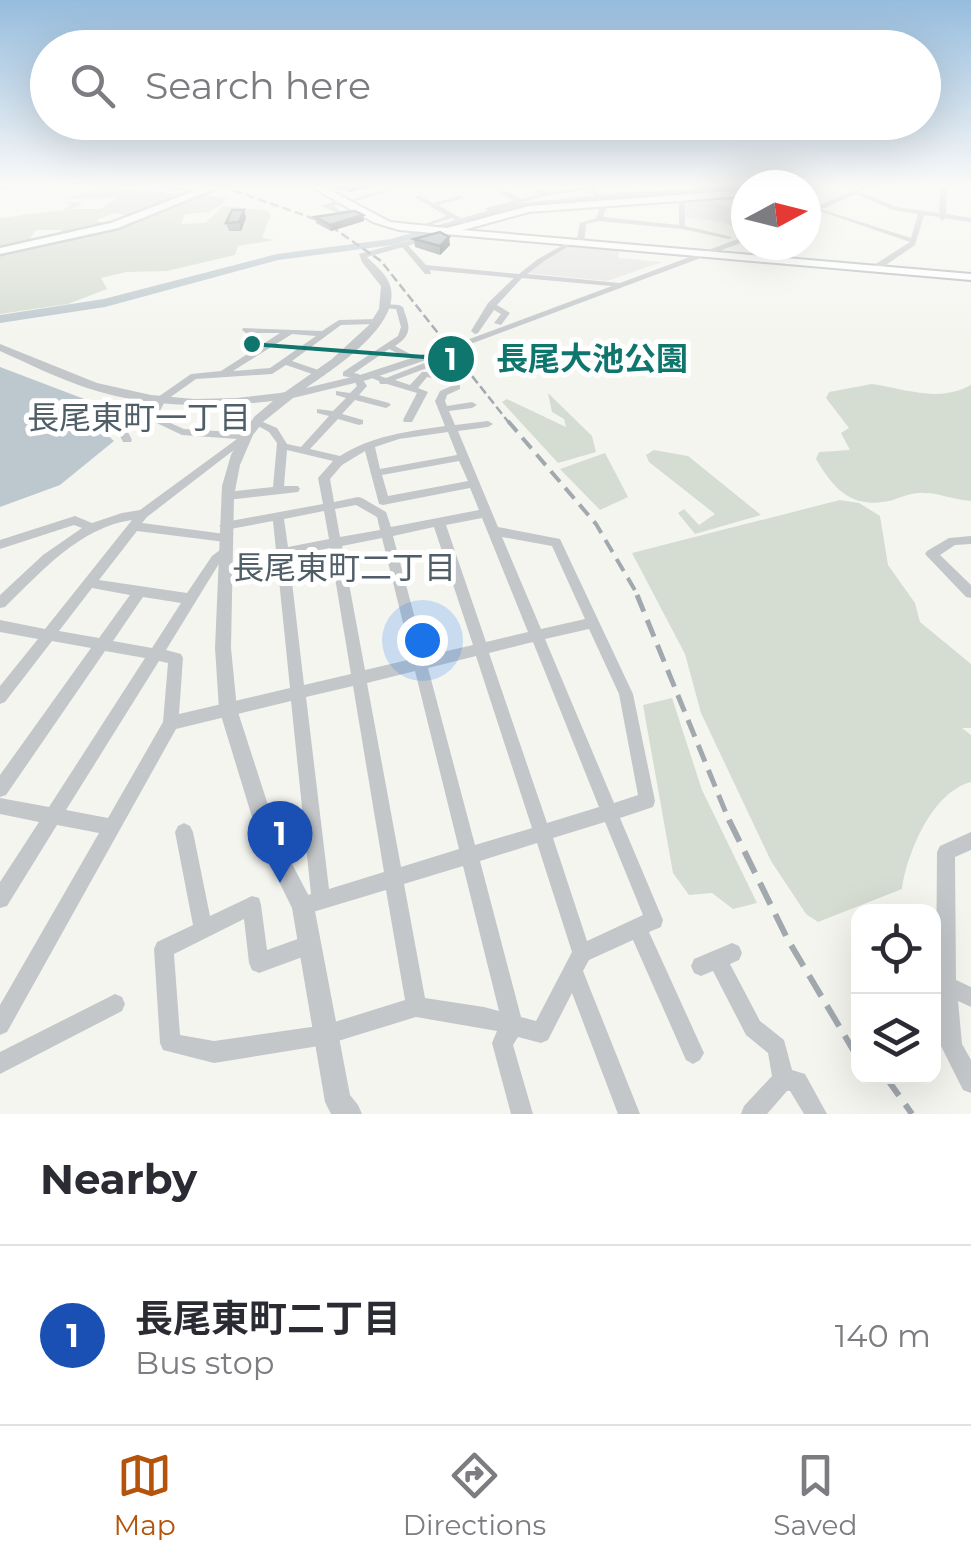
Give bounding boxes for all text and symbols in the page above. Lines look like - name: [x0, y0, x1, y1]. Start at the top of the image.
- search box: [30, 30, 941, 140]
- icon: search: [65, 58, 120, 113]
- text: Search here: [145, 62, 371, 109]
- north arrow: [731, 170, 821, 260]
- callout: 長尾大池公園: [426, 328, 708, 390]
- text: 長尾大池公園: [496, 339, 688, 378]
- text: 1: [445, 341, 457, 378]
- district label: 長尾東町一丁目: [27, 398, 251, 437]
- district label: 長尾東町二丁目: [232, 548, 456, 587]
- your location: [397, 615, 448, 666]
- pin: 1: [248, 800, 312, 883]
- map controls: [851, 904, 941, 1084]
- button: locate: [851, 904, 941, 994]
- button: layers: [851, 994, 941, 1084]
- text: Nearby: [40, 1153, 197, 1205]
- text: 長尾東町二丁目: [135, 1295, 401, 1342]
- text: 1: [66, 1316, 79, 1355]
- text: 140 m: [835, 1316, 931, 1355]
- text: Bus stop: [135, 1343, 274, 1382]
- tab: Map: [114, 1448, 176, 1542]
- tab: Directions: [403, 1448, 546, 1542]
- tab: Saved: [773, 1448, 857, 1542]

